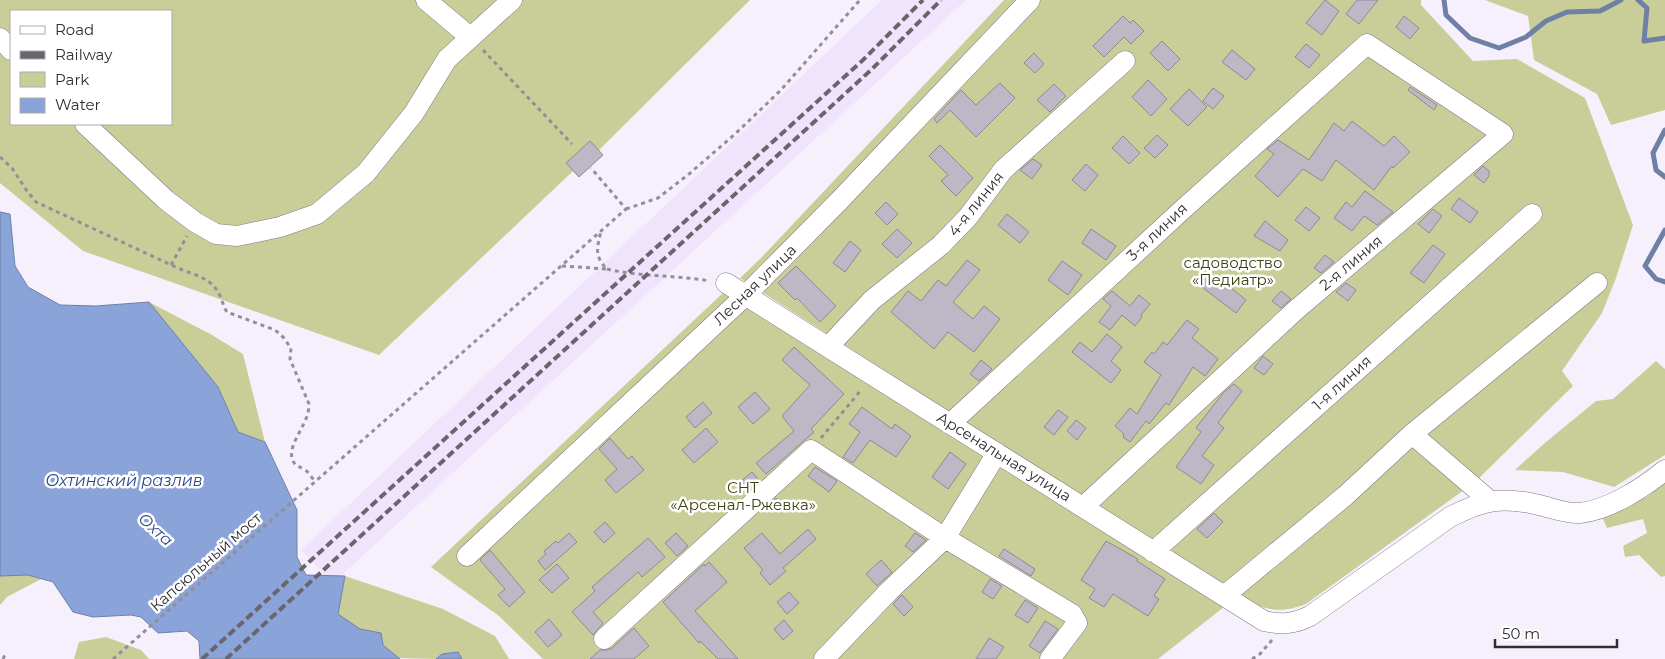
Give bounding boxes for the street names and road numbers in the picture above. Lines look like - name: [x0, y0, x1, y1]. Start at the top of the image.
- street label: 4-я линия: [944, 167, 1007, 240]
- street label: 3-я линия: [1122, 199, 1191, 265]
- street label: 2-я линия: [1315, 231, 1386, 294]
- street label: Лесная улица: [709, 240, 800, 329]
- street label: 1-я линия: [1308, 351, 1375, 414]
- street label: Арсенальная улица: [934, 408, 1075, 506]
- street label: Капсюльный мост: [146, 507, 266, 615]

